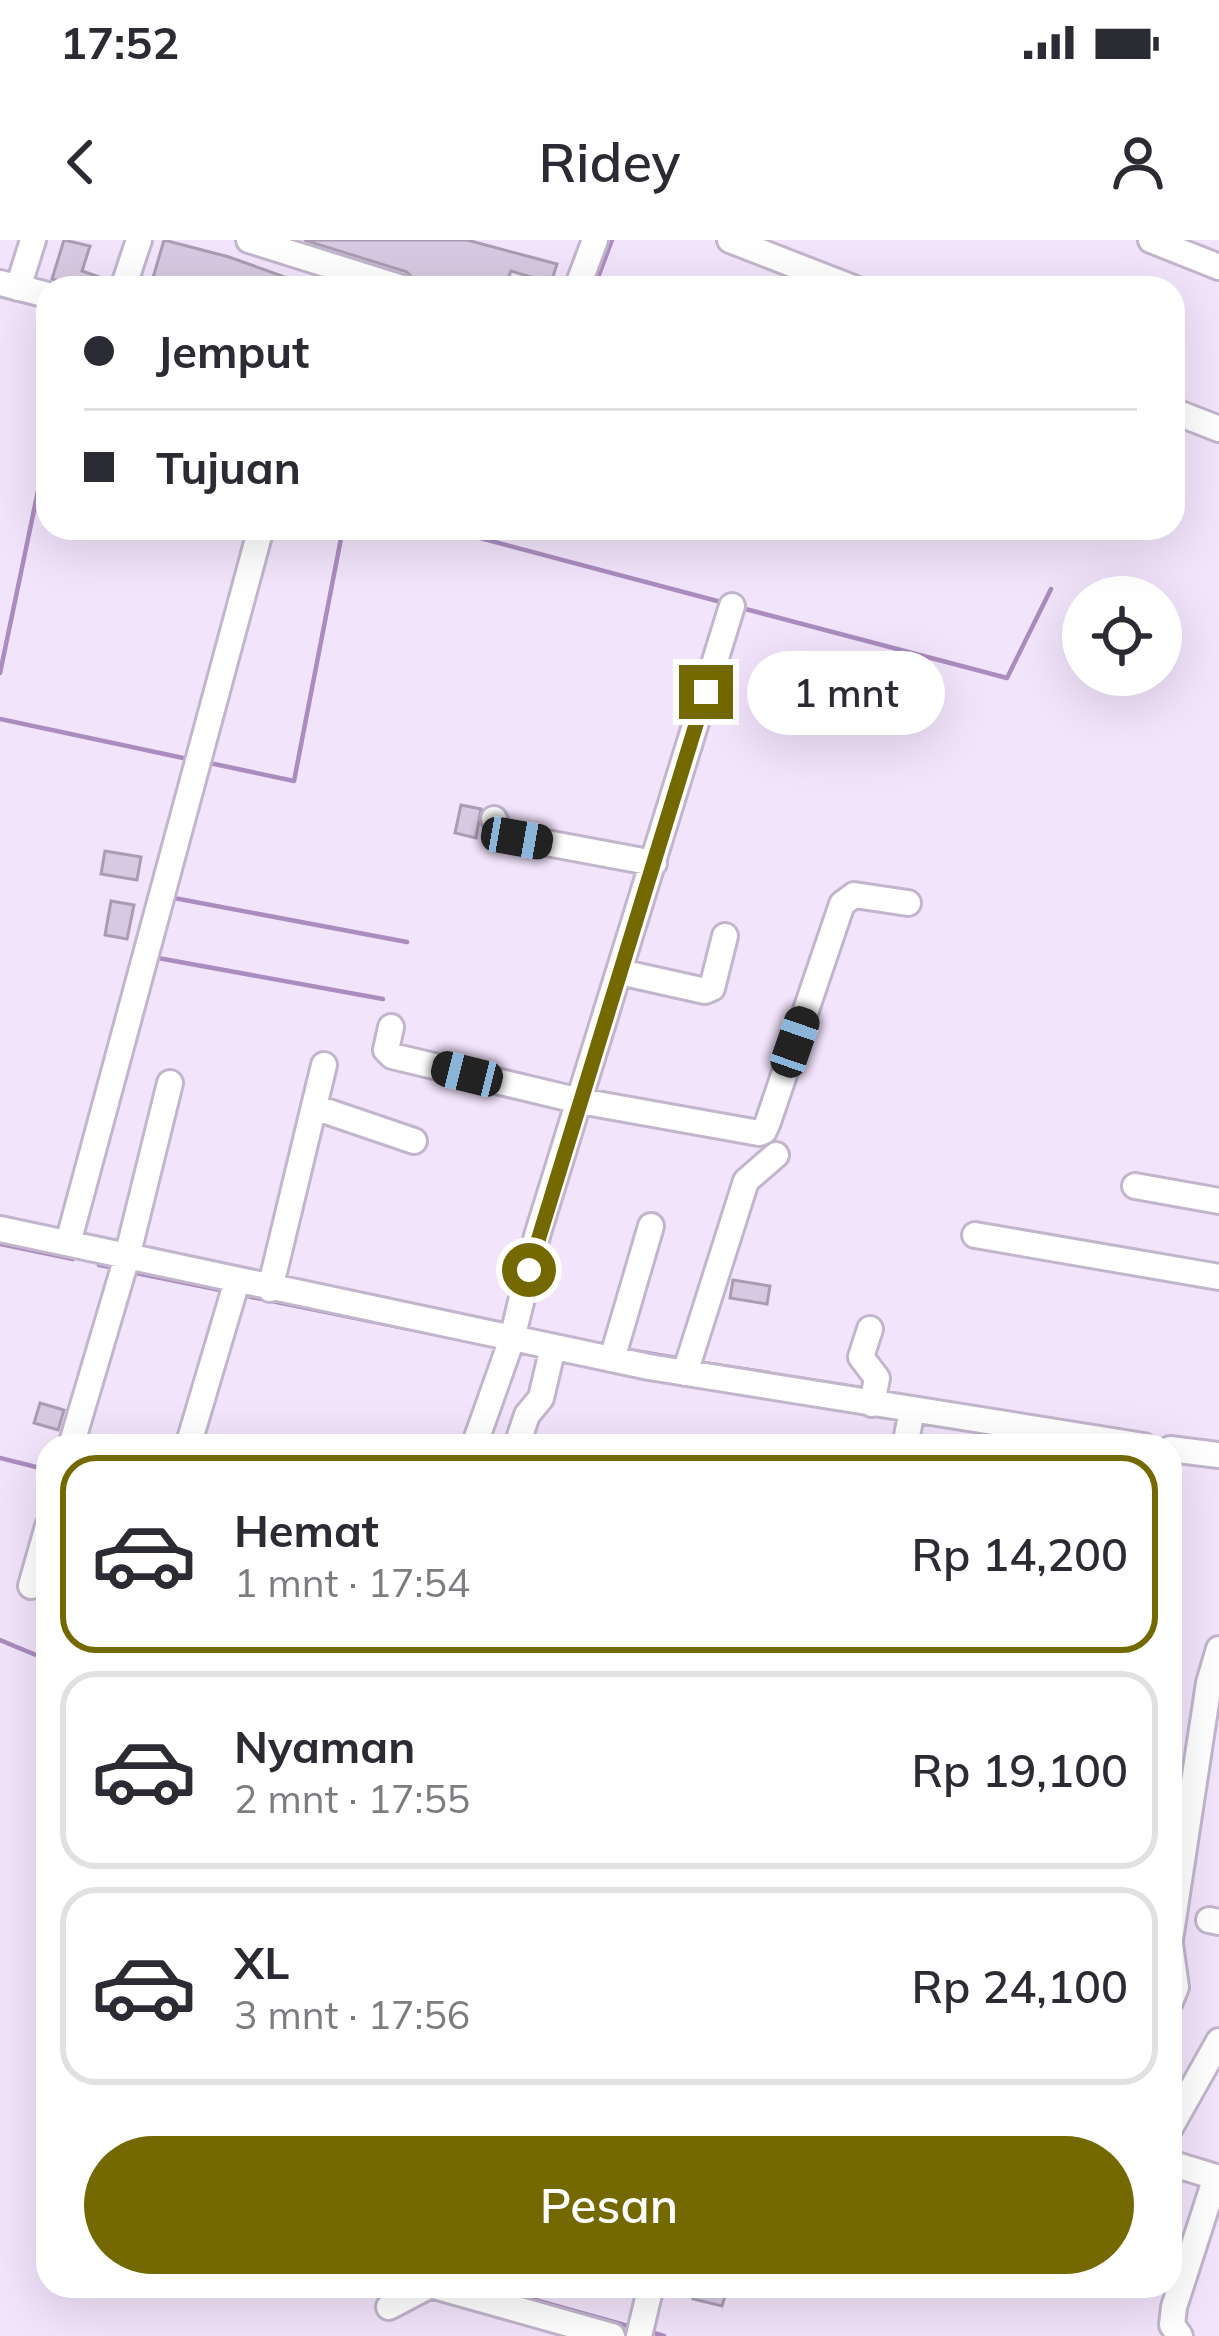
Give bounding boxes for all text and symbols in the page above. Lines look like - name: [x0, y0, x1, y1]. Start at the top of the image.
- text: 17:52: [60, 14, 179, 70]
- text: Ridey: [538, 128, 681, 196]
- icon: back: [48, 129, 114, 195]
- icon: person: [1105, 129, 1171, 195]
- text: Jemput: [156, 323, 309, 379]
- text: Tujuan: [156, 439, 301, 495]
- map controls: [1062, 576, 1182, 696]
- button: locate: [1062, 576, 1182, 696]
- callout: 1 mnt: [748, 650, 946, 734]
- route end: [679, 665, 733, 719]
- text: 1 mnt: [793, 668, 899, 717]
- car: [478, 814, 556, 862]
- car: [766, 1002, 824, 1082]
- car: [428, 1048, 506, 1100]
- route start: [502, 1243, 556, 1297]
- icon: car: [90, 1500, 198, 1608]
- text: Hemat: [234, 1502, 379, 1558]
- text: Rp 14,200: [912, 1526, 1128, 1582]
- text: 1 mnt · 17:54: [234, 1558, 470, 1607]
- icon: car: [90, 1716, 198, 1824]
- text: Nyaman: [234, 1718, 415, 1774]
- text: Rp 19,100: [912, 1742, 1128, 1798]
- text: 2 mnt · 17:55: [234, 1774, 470, 1823]
- icon: car: [90, 1932, 198, 2040]
- text: XL: [234, 1934, 289, 1990]
- text: Rp 24,100: [912, 1958, 1128, 2014]
- text: 3 mnt · 17:56: [234, 1990, 470, 2039]
- button: Pesan: [84, 2136, 1134, 2274]

